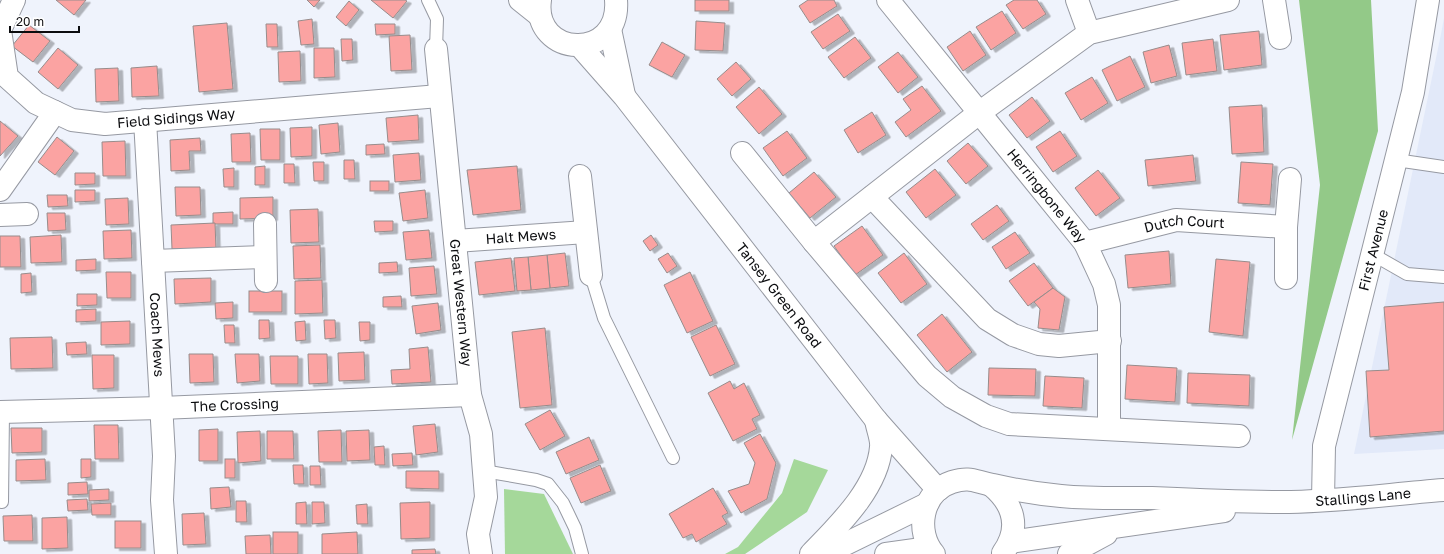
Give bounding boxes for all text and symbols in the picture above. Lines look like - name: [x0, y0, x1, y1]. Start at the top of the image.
- scale bar: [10, 8, 79, 34]
- text: 20 m: [16, 14, 44, 29]
- street label: Field Sidings Way: [116, 104, 236, 131]
- street label: Herringbone Way: [1004, 145, 1090, 246]
- street label: First Avenue: [1354, 207, 1391, 293]
- street label: Dutch Court: [1142, 211, 1225, 236]
- street label: Halt Mews: [485, 225, 557, 247]
- street label: Great Western Way: [447, 238, 476, 368]
- street label: Tansey Green Road: [733, 239, 826, 351]
- street label: Coach Mews: [147, 292, 169, 377]
- street label: The Crossing: [191, 394, 279, 415]
- street label: Stallings Lane: [1315, 484, 1412, 509]

